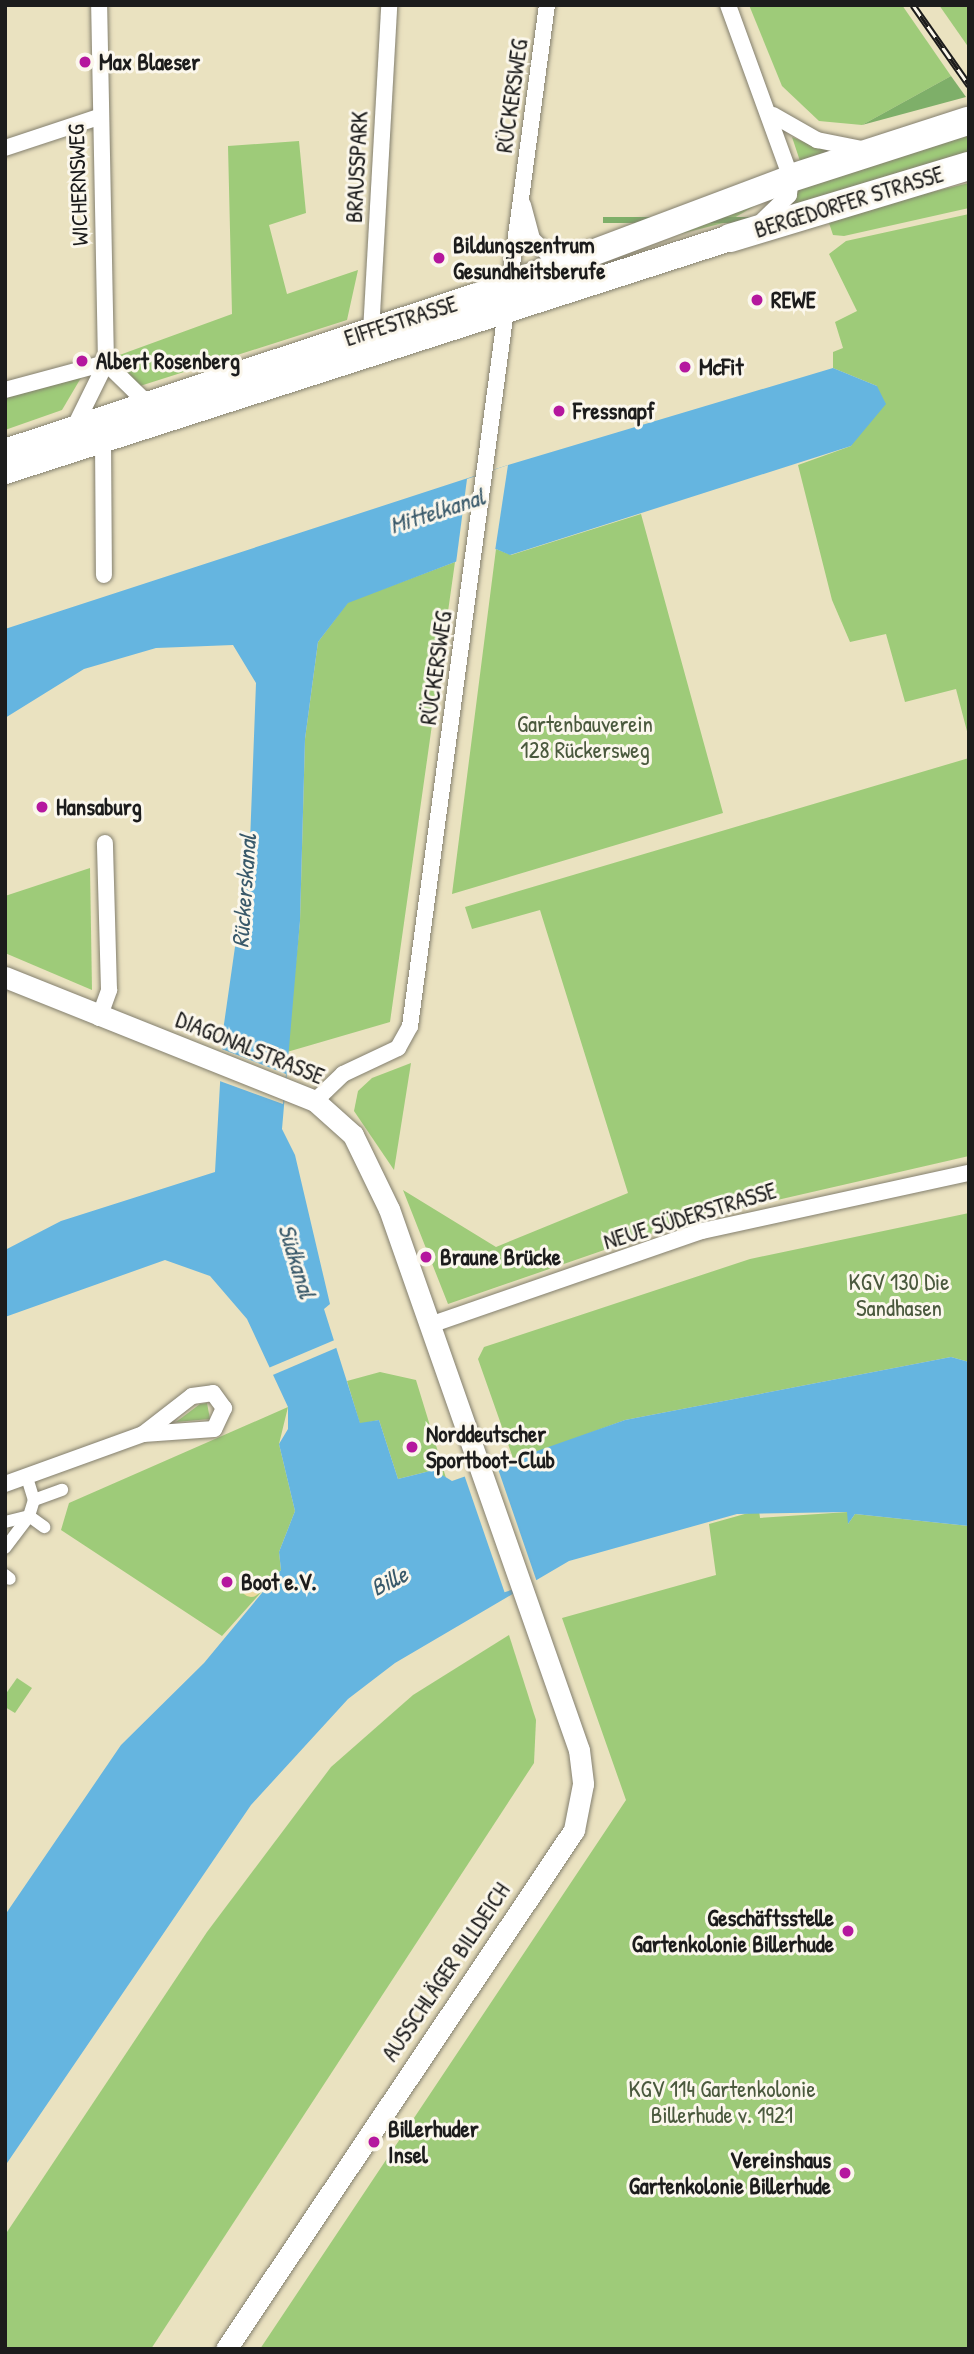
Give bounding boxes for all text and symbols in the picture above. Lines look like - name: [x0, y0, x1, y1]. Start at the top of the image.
- street label: RÜCKERSWEG: [490, 38, 534, 154]
- place label: Max Blaeser: [99, 48, 200, 76]
- marker: Max Blaeser: [77, 54, 93, 70]
- street label: BRAUSSPARK: [340, 110, 374, 224]
- street label: WICHERNSWEG: [62, 124, 94, 246]
- street label: BERGEDORFER STRASSE: [751, 160, 947, 244]
- place label: Bildungszentrum Gesundheitsberufe: [453, 231, 605, 285]
- marker: Bildungszentrum Gesundheitsberufe: [431, 250, 447, 266]
- place label: REWE: [771, 286, 816, 314]
- street label: EIFFESTRASSE: [341, 290, 461, 352]
- marker: REWE: [749, 292, 765, 308]
- place label: Albert Rosenberg: [96, 347, 240, 375]
- marker: Albert Rosenberg: [74, 353, 90, 369]
- place label: McFit: [699, 353, 743, 381]
- marker: McFit: [677, 359, 693, 375]
- place label: Fressnapf: [573, 397, 655, 425]
- marker: Fressnapf: [551, 403, 567, 419]
- water label: Mittelkanal: [386, 482, 488, 540]
- street label: RÜCKERSWEG: [414, 610, 458, 726]
- park label: Gartenbauverein 128 Rückersweg: [517, 710, 653, 764]
- place label: Hansaburg: [56, 793, 142, 821]
- marker: Hansaburg: [34, 799, 50, 815]
- water label: Rückerskanal: [226, 833, 262, 949]
- street label: DIAGONALSTRASSE: [172, 1006, 328, 1090]
- street label: NEUE SÜDERSTRASSE: [600, 1177, 780, 1255]
- water label: Südkanal: [272, 1220, 322, 1302]
- place label: Braune Brücke: [440, 1243, 561, 1271]
- marker: Braune Brücke: [418, 1249, 434, 1265]
- park label: KGV 130 Die Sandhasen: [849, 1268, 949, 1322]
- place label: Norddeutscher Sportboot-Club: [426, 1420, 555, 1474]
- marker: Norddeutscher Sportboot-Club: [404, 1439, 420, 1455]
- water label: Bille: [366, 1560, 412, 1602]
- place label: Boot e.V.: [241, 1568, 316, 1596]
- marker: Boot e.V.: [219, 1574, 235, 1590]
- street label: AUSSCHLÄGER BILLDEICH: [376, 1878, 516, 2066]
- place label: Geschäftsstelle Gartenkolonie Billerhude: [632, 1904, 834, 1958]
- marker: Geschäftsstelle Gartenkolonie Billerhude: [840, 1923, 856, 1939]
- park label: KGV 114 Gartenkolonie Billerhude v. 1921: [628, 2075, 816, 2129]
- place label: Billerhuder Insel: [388, 2115, 479, 2169]
- marker: Billerhuder Insel: [366, 2134, 382, 2150]
- place label: Vereinshaus Gartenkolonie Billerhude: [629, 2146, 831, 2200]
- marker: Vereinshaus Gartenkolonie Billerhude: [837, 2165, 853, 2181]

